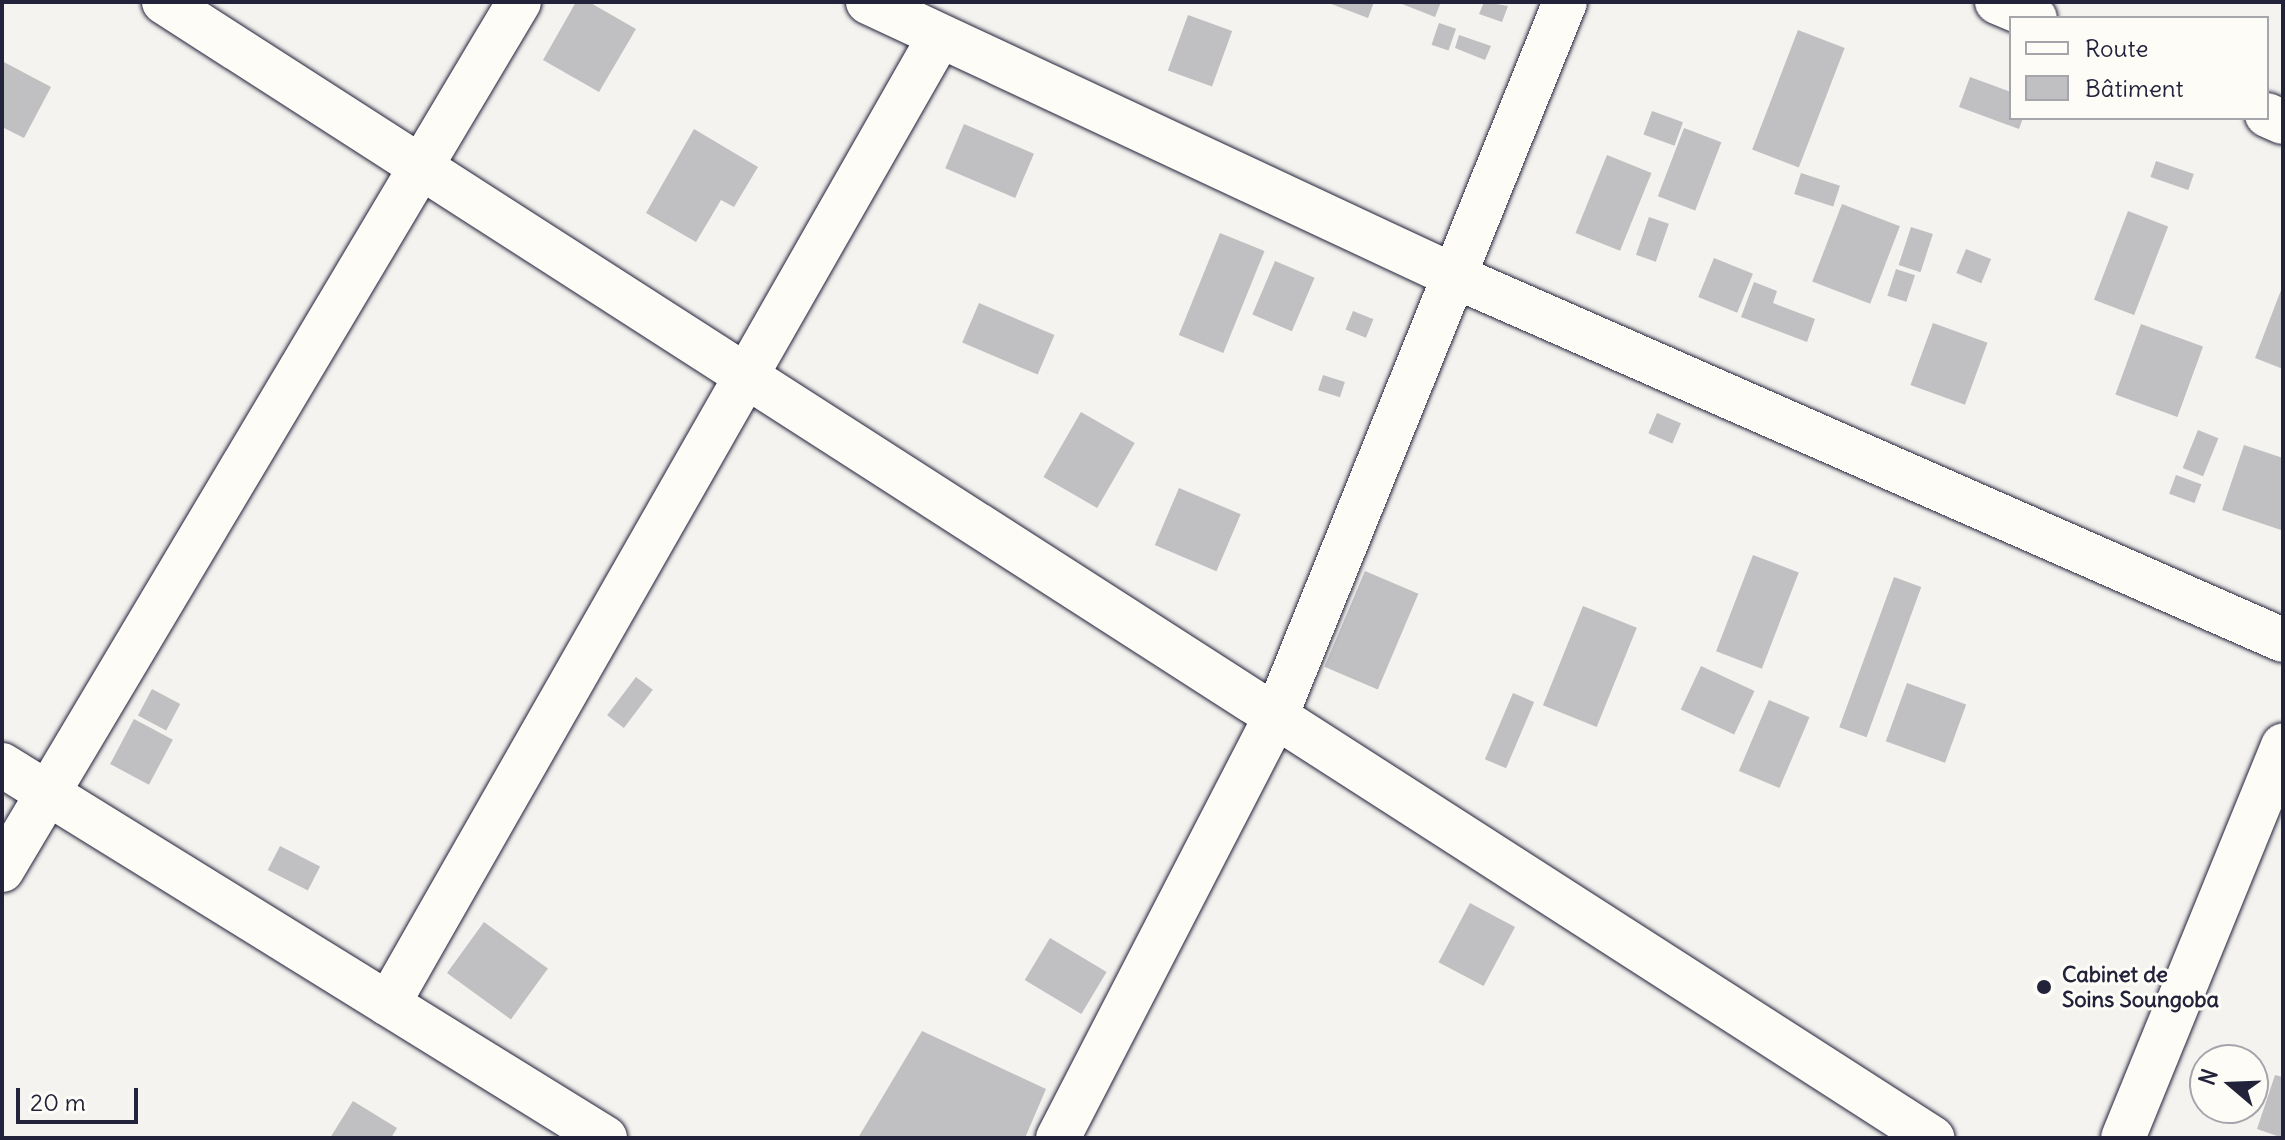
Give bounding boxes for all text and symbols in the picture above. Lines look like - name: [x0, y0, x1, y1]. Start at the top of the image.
- legend: [2009, 16, 2269, 120]
- text: Route: [2085, 33, 2148, 63]
- text: Bâtiment: [2085, 73, 2184, 103]
- place label: Cabinet de Soins Soungoba: [2062, 961, 2219, 1012]
- marker: Cabinet de Soins Soungoba: [2033, 976, 2055, 998]
- north arrow: [2189, 1044, 2269, 1124]
- text: N: [2192, 1065, 2224, 1089]
- scale bar: [20, 1072, 142, 1122]
- text: 20 m: [30, 1087, 86, 1117]

